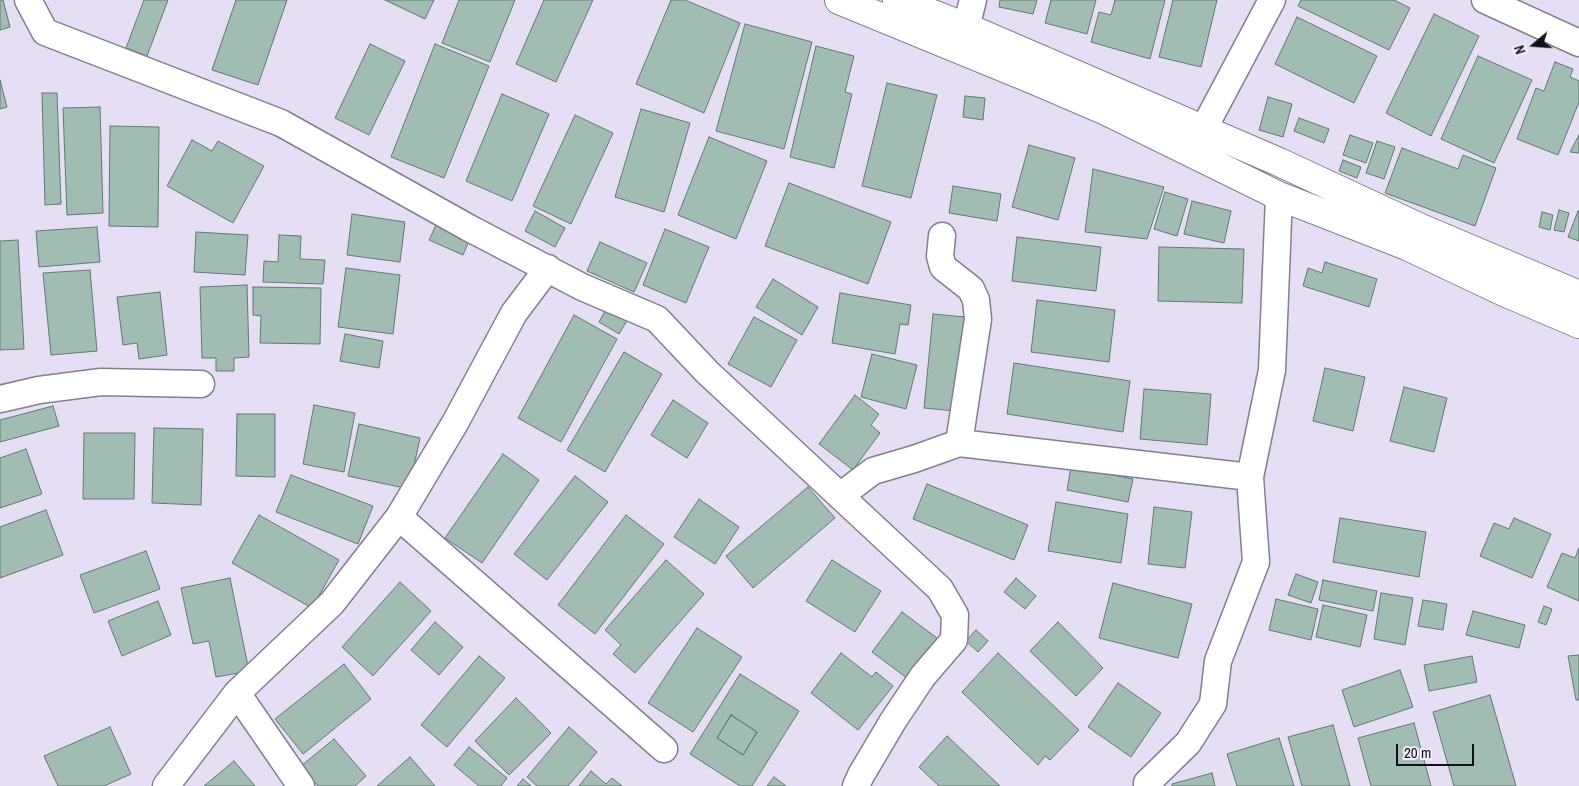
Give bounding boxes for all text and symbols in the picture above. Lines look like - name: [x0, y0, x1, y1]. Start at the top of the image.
- north arrow: [1509, 20, 1559, 70]
- text: N: [1510, 43, 1530, 56]
- scale bar: [1399, 734, 1476, 766]
- text: 20 m: [1404, 742, 1431, 763]

